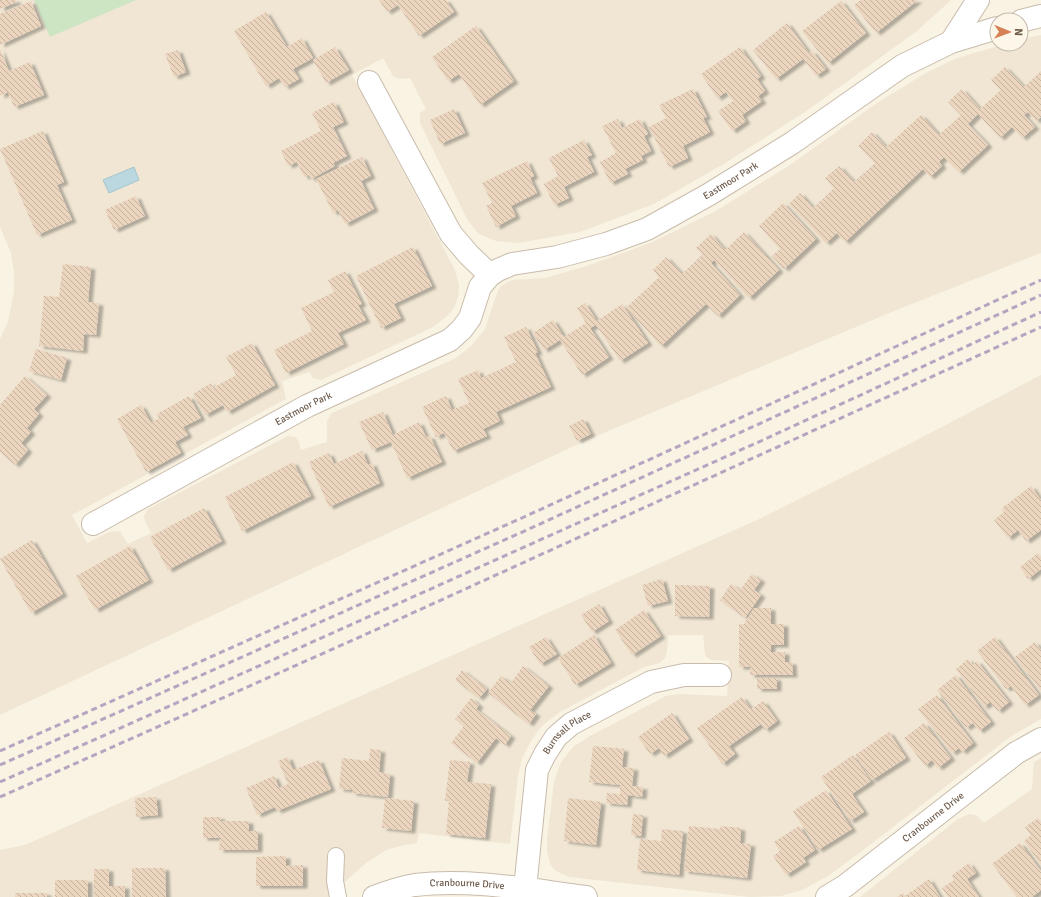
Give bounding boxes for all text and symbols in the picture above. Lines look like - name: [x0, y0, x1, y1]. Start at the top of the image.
- north arrow: [989, 12, 1029, 52]
- text: N: [1012, 28, 1025, 36]
- street label: Eastmoor Park: [701, 160, 760, 202]
- street label: Eastmoor Park: [273, 389, 334, 428]
- street label: Burnsall Place: [540, 708, 593, 757]
- street label: Cranbourne Drive: [900, 790, 967, 845]
- street label: Cranbourne Drive: [429, 877, 505, 892]

